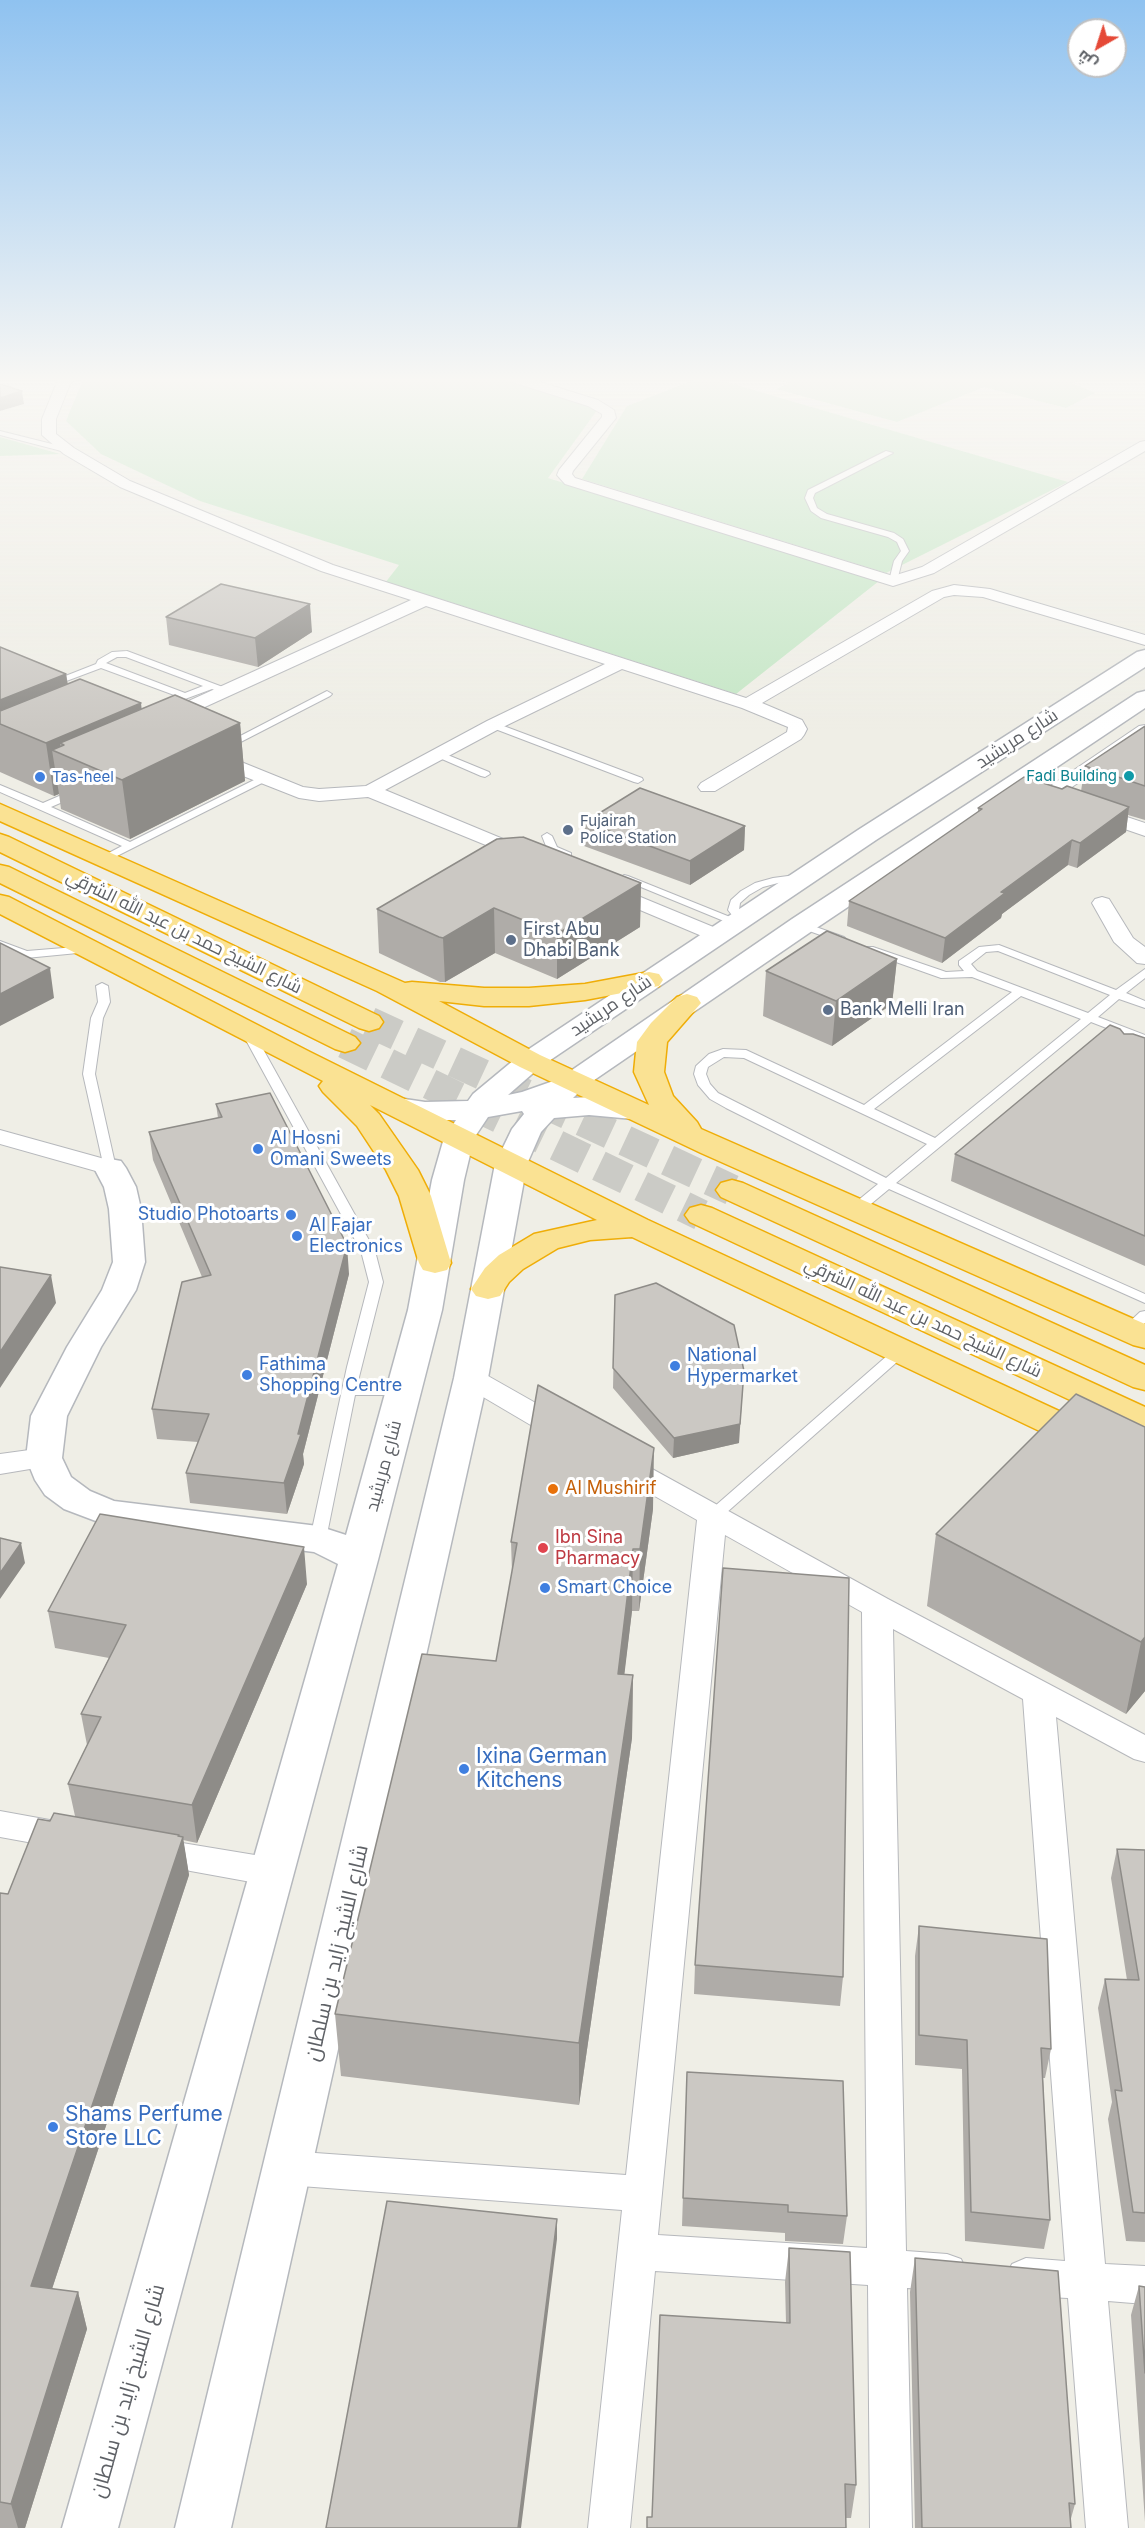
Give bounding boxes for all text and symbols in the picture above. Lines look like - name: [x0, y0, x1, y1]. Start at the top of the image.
- north arrow: [1067, 18, 1127, 78]
- text: ش: [1073, 46, 1101, 75]
- street label: شارع مريشيد: [972, 704, 1062, 774]
- place label: Fadi Building: [1026, 767, 1117, 785]
- place label: Tas-heel: [52, 768, 114, 786]
- marker: Fadi Building: [1122, 769, 1136, 783]
- marker: Tas-heel: [33, 770, 47, 784]
- place label: Fujairah Police Station: [580, 812, 677, 847]
- marker: Fujairah Police Station: [561, 823, 575, 837]
- street label: شارع الشيخ حمد بن عبد الله الشرقي: [63, 865, 305, 999]
- place label: First Abu Dhabi Bank: [523, 919, 620, 962]
- marker: First Abu Dhabi Bank: [504, 933, 518, 947]
- street label: شارع مريشيد: [566, 971, 656, 1041]
- place label: Bank Melli Iran: [840, 999, 965, 1021]
- marker: Bank Melli Iran: [821, 1003, 835, 1017]
- place label: Al Hosni Omani Sweets: [270, 1128, 392, 1170]
- marker: Al Hosni Omani Sweets: [251, 1142, 265, 1156]
- place label: Studio Photoarts: [138, 1204, 279, 1226]
- marker: Studio Photoarts: [284, 1208, 298, 1222]
- place label: Al Fajar Electronics: [309, 1215, 403, 1258]
- marker: Al Fajar Electronics: [290, 1229, 304, 1243]
- street label: شارع الشيخ حمد بن عبد الله الشرقي: [801, 1253, 1045, 1383]
- place label: National Hypermarket: [687, 1345, 798, 1388]
- place label: Fathima Shopping Centre: [259, 1354, 402, 1396]
- marker: National Hypermarket: [668, 1359, 682, 1373]
- marker: Fathima Shopping Centre: [240, 1368, 254, 1382]
- street label: شارع مريشيد: [361, 1418, 407, 1514]
- place label: Al Mushirif: [565, 1478, 656, 1500]
- marker: Al Mushirif: [546, 1482, 560, 1496]
- place label: Ibn Sina Pharmacy: [555, 1527, 640, 1570]
- marker: Ibn Sina Pharmacy: [536, 1541, 550, 1555]
- place label: Smart Choice: [557, 1577, 672, 1599]
- marker: Smart Choice: [538, 1581, 552, 1595]
- place label: Ixina German Kitchens: [476, 1744, 607, 1794]
- marker: Ixina German Kitchens: [457, 1762, 471, 1776]
- street label: شارع الشيخ زايد بن سلطان: [300, 1842, 374, 2064]
- place label: Shams Perfume Store LLC: [65, 2102, 223, 2152]
- marker: Shams Perfume Store LLC: [46, 2120, 60, 2134]
- street label: شارع الشيخ زايد بن سلطان: [85, 2281, 171, 2501]

